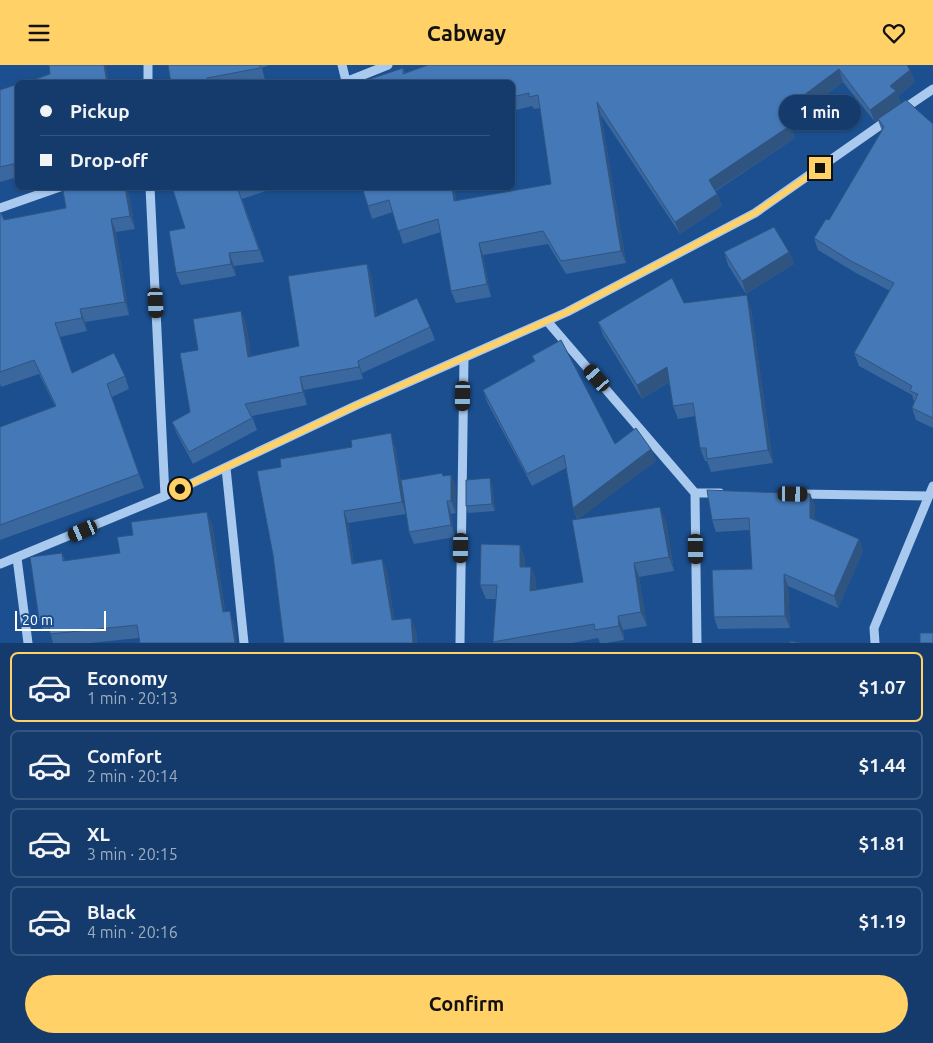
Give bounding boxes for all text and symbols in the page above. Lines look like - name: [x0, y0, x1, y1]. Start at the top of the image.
- icon: menu: [25, 19, 53, 47]
- icon: heart: [880, 19, 908, 47]
- text: Cabway: [427, 20, 506, 45]
- callout: 1 min: [779, 96, 861, 131]
- text: Pickup: [70, 100, 130, 122]
- text: 1 min: [800, 103, 840, 121]
- text: Drop-off: [70, 149, 148, 171]
- route end: [809, 157, 831, 179]
- car: [147, 288, 164, 318]
- car: [581, 362, 612, 394]
- car: [455, 381, 470, 411]
- route start: [169, 478, 191, 500]
- car: [777, 486, 808, 502]
- car: [66, 518, 99, 544]
- car: [453, 533, 468, 563]
- car: [688, 534, 703, 564]
- scale bar: [15, 608, 106, 631]
- text: 20 m: [22, 612, 53, 628]
- icon: car: [27, 665, 72, 710]
- text: Economy: [87, 667, 168, 689]
- text: $1.07: [858, 676, 906, 698]
- text: 1 min · 20:13: [87, 689, 178, 707]
- icon: car: [27, 743, 72, 788]
- text: Comfort: [87, 745, 162, 767]
- text: $1.44: [858, 754, 906, 776]
- text: 2 min · 20:14: [87, 767, 178, 785]
- icon: car: [27, 821, 72, 866]
- text: XL: [87, 823, 110, 845]
- text: $1.81: [858, 832, 906, 854]
- text: 3 min · 20:15: [87, 845, 178, 863]
- icon: car: [27, 899, 72, 944]
- text: Black: [87, 901, 136, 923]
- text: $1.19: [858, 910, 906, 932]
- text: 4 min · 20:16: [87, 923, 178, 941]
- button: Confirm: [25, 975, 908, 1033]

